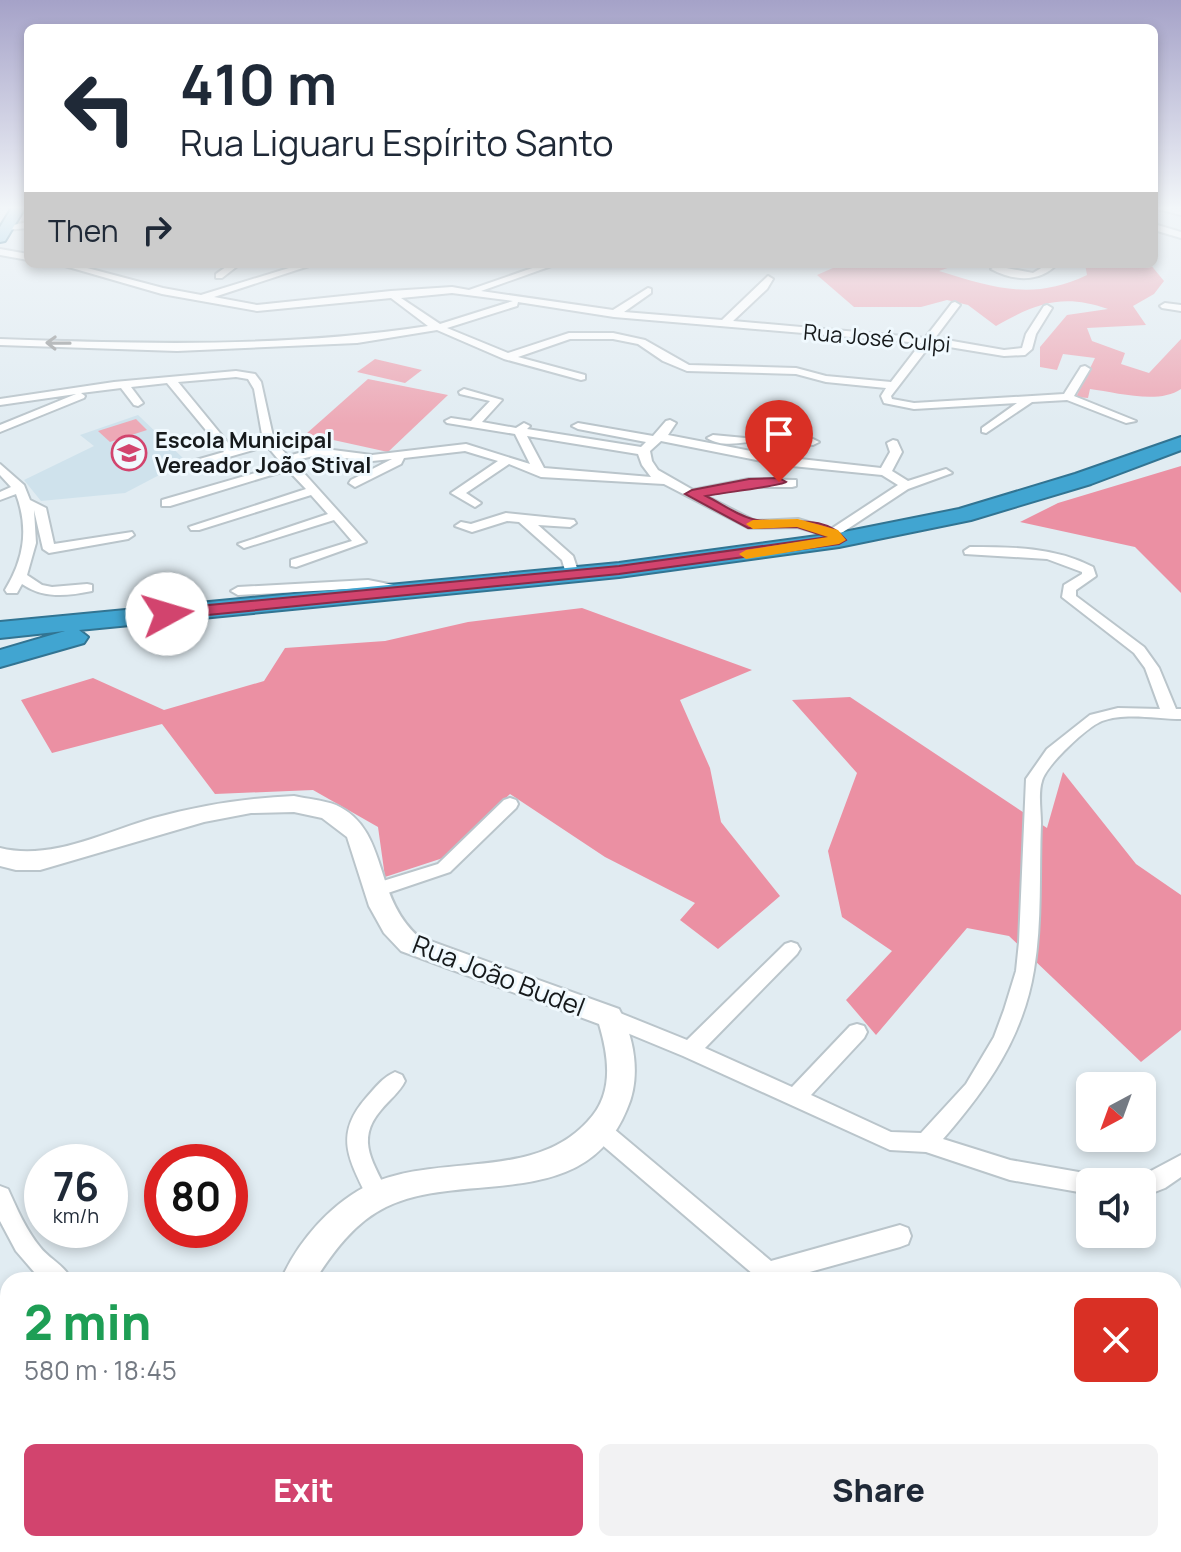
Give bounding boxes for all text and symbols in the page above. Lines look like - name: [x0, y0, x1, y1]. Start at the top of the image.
- text: 410 m: [180, 45, 337, 122]
- icon: left: [48, 56, 152, 160]
- text: Rua Liguaru Espírito Santo: [180, 118, 614, 167]
- icon: right: [135, 208, 179, 252]
- text: Then: [48, 210, 119, 251]
- street label: Rua José Culpi: [802, 317, 952, 359]
- one-way arrow: [45, 336, 72, 351]
- pin: [745, 400, 813, 482]
- icon: arrive: [757, 412, 801, 456]
- place label: Escola Municipal Vereador João Stival: [155, 425, 371, 480]
- school or university icon: Escola Municipal Vereador João Stival: [110, 434, 148, 472]
- position arrow: [125, 572, 209, 656]
- street label: Rua João Budel: [408, 926, 590, 1024]
- north arrow: [1076, 1072, 1156, 1152]
- map controls: [1076, 1072, 1156, 1248]
- speed limit sign: 80: [144, 1144, 248, 1248]
- text: 76: [53, 1158, 99, 1213]
- button: sound: [1076, 1168, 1156, 1248]
- text: km/h: [53, 1202, 99, 1229]
- text: 2 min: [24, 1289, 151, 1354]
- button: close: [1074, 1298, 1158, 1382]
- text: 580 m · 18:45: [24, 1352, 177, 1388]
- button: Exit: [24, 1444, 583, 1536]
- button: Share: [599, 1444, 1158, 1536]

